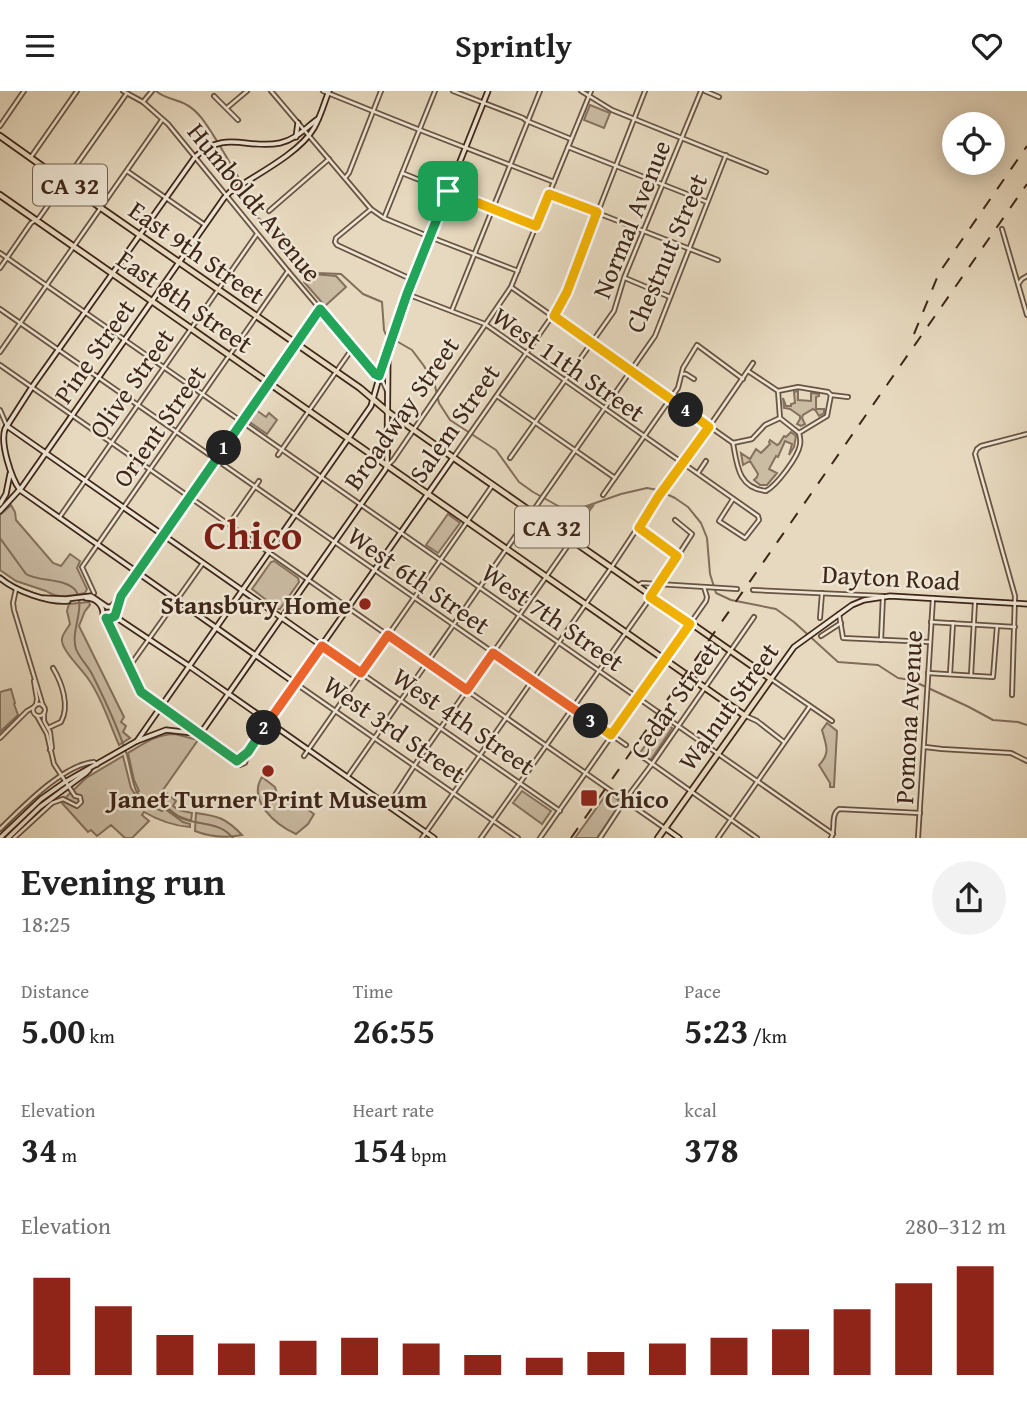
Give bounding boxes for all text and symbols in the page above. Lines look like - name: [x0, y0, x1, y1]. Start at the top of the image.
- text: Sprintly: [455, 22, 572, 69]
- icon: menu: [21, 27, 59, 65]
- icon: heart: [968, 27, 1006, 65]
- map controls: [942, 112, 1005, 175]
- button: locate: [942, 112, 1005, 175]
- street label: Humboldt Avenue: [178, 114, 332, 290]
- street label: Normal Avenue: [582, 134, 680, 304]
- pin: [418, 161, 478, 221]
- road number: CA 32: [33, 165, 107, 205]
- street label: Chestnut Street: [615, 167, 717, 339]
- icon: arrive: [429, 172, 467, 210]
- street label: East 9th Street: [121, 191, 273, 313]
- street label: East 8th Street: [109, 240, 261, 362]
- street label: Pine Street: [44, 291, 144, 411]
- street label: West 11th Street: [485, 297, 653, 431]
- street label: Olive Street: [79, 320, 183, 446]
- street label: Broadway Street: [334, 328, 468, 498]
- street label: Salem Street: [399, 356, 509, 490]
- street label: Orient Street: [103, 357, 215, 495]
- pin: 4: [668, 393, 704, 427]
- text: 4: [681, 395, 690, 423]
- pin: 1: [206, 431, 242, 465]
- text: 1: [219, 433, 228, 461]
- district label: Chico: [204, 505, 302, 564]
- road number: CA 32: [515, 507, 589, 547]
- street label: West 6th Street: [340, 516, 498, 644]
- street label: West 7th Street: [474, 553, 632, 681]
- street label: Dayton Road: [821, 554, 961, 600]
- place label: Stansbury Home: [161, 585, 351, 624]
- marker: Stansbury Home: [357, 596, 373, 612]
- street label: Pomona Avenue: [884, 629, 932, 805]
- street label: Cedar Street: [619, 634, 729, 766]
- street label: Walnut Street: [668, 634, 788, 778]
- street label: West 4th Street: [385, 657, 543, 785]
- street label: West 3rd Street: [315, 665, 475, 793]
- pin: 3: [574, 703, 608, 739]
- text: 3: [586, 706, 595, 734]
- pin: 2: [246, 711, 282, 745]
- text: 2: [259, 713, 268, 741]
- marker: Janet Turner Print Museum: [260, 763, 276, 779]
- place label: Janet Turner Print Museum: [105, 779, 428, 818]
- place label: Chico: [605, 779, 669, 818]
- marker: Chico: [579, 788, 599, 808]
- text: Evening run: [21, 853, 225, 909]
- button: share: [932, 861, 1006, 935]
- text: 18:25: [21, 907, 71, 940]
- text: Distance: [21, 977, 89, 1005]
- text: Time: [353, 977, 393, 1005]
- text: Pace: [684, 977, 721, 1005]
- text: 5.00: [21, 1005, 85, 1056]
- text: 26:55: [353, 1005, 435, 1056]
- text: 5:23: [684, 1005, 749, 1056]
- text: km: [85, 1022, 115, 1050]
- text: /km: [749, 1022, 787, 1050]
- text: Elevation: [21, 1096, 95, 1124]
- text: Heart rate: [353, 1096, 434, 1124]
- text: kcal: [684, 1096, 717, 1124]
- text: 34: [21, 1124, 57, 1175]
- text: 154: [353, 1124, 407, 1175]
- text: 378: [684, 1124, 739, 1175]
- text: m: [57, 1141, 77, 1169]
- text: bpm: [407, 1141, 447, 1169]
- text: Elevation: [21, 1209, 111, 1242]
- text: 280–312 m: [905, 1209, 1006, 1242]

